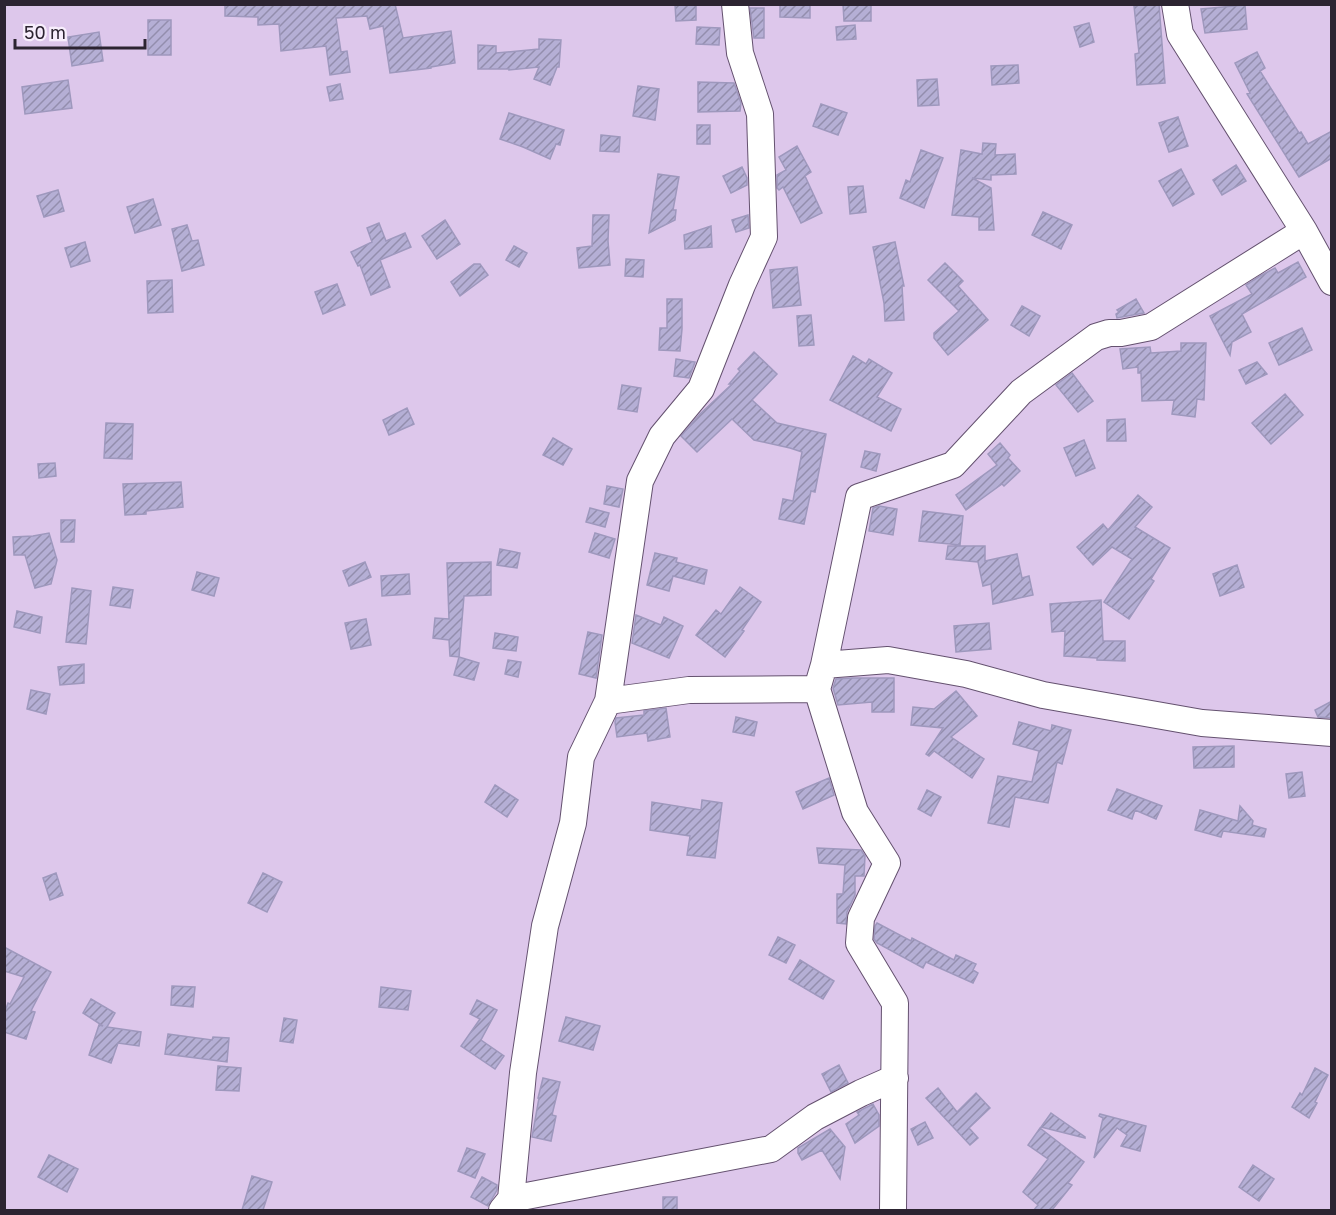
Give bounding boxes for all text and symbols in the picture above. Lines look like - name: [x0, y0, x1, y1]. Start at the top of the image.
- scale bar: [15, 12, 146, 50]
- text: 50 m: [24, 21, 66, 43]

